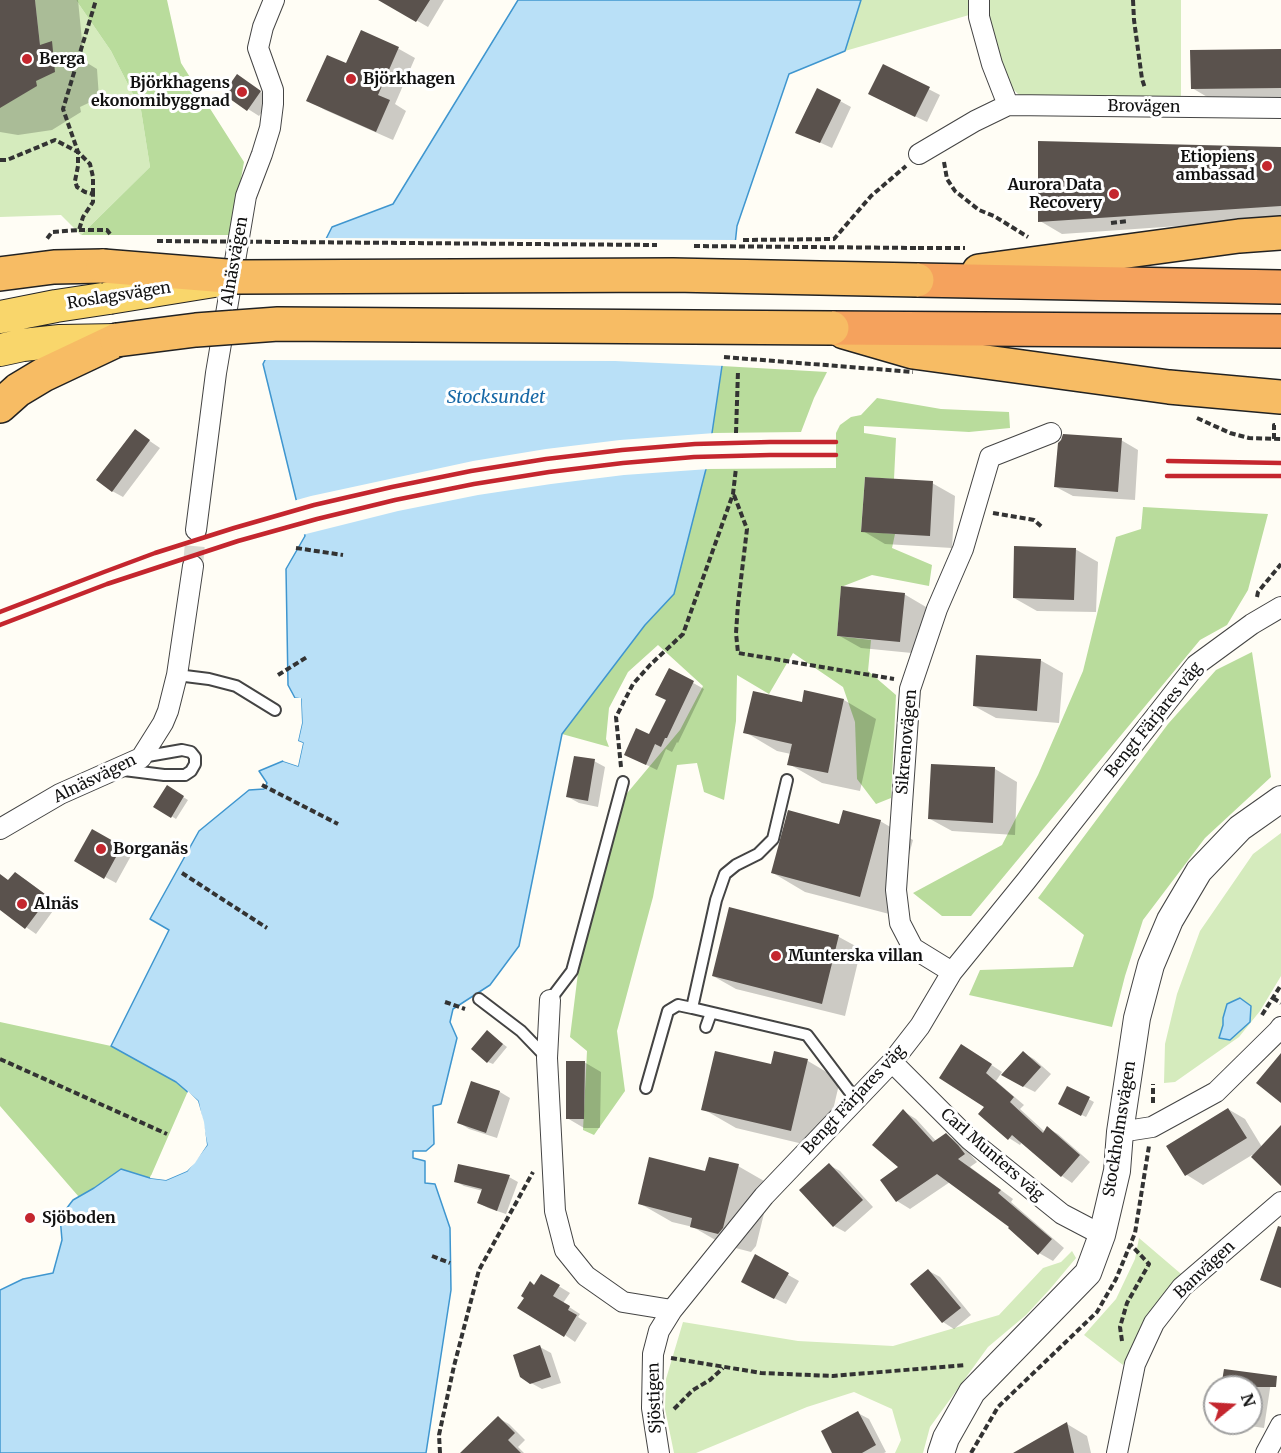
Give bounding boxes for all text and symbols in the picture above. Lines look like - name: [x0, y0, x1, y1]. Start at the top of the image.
- place label: Berga: [39, 49, 85, 69]
- marker: Berga: [20, 52, 34, 66]
- place label: Björkhagen: [363, 69, 455, 89]
- marker: Björkhagen: [344, 72, 358, 86]
- place label: Björkhagens ekonomibyggnad: [91, 73, 230, 111]
- marker: Björkhagens ekonomibyggnad: [235, 85, 249, 99]
- street label: Brovägen: [1107, 97, 1181, 117]
- place label: Etiopiens ambassad: [1176, 147, 1255, 185]
- marker: Etiopiens ambassad: [1260, 159, 1274, 173]
- place label: Aurora Data Recovery: [1008, 175, 1102, 213]
- marker: Aurora Data Recovery: [1107, 187, 1121, 201]
- street label: Alnäsvägen: [218, 215, 252, 307]
- street label: Roslagsvägen: [66, 278, 172, 314]
- water label: Stocksundet: [447, 387, 545, 409]
- street label: Bengt Färjares väg: [1102, 659, 1206, 781]
- street label: Sikrenovägen: [893, 689, 921, 795]
- street label: Alnäsvägen: [51, 751, 139, 807]
- place label: Borganäs: [113, 839, 188, 859]
- marker: Borganäs: [94, 842, 108, 856]
- place label: Alnäs: [34, 894, 79, 914]
- marker: Alnäs: [15, 897, 29, 911]
- place label: Munterska villan: [788, 946, 923, 966]
- marker: Munterska villan: [769, 949, 783, 963]
- street label: Bengt Färjares väg: [798, 1041, 910, 1159]
- street label: Stockholmsvägen: [1100, 1060, 1140, 1198]
- street label: Carl Munters väg: [936, 1105, 1048, 1205]
- place label: Sjöboden: [42, 1208, 116, 1228]
- marker: Sjöboden: [23, 1211, 37, 1225]
- street label: Banvägen: [1171, 1237, 1239, 1303]
- street label: Sjöstigen: [644, 1362, 666, 1434]
- north arrow: [1203, 1375, 1263, 1435]
- text: N: [1237, 1391, 1260, 1409]

